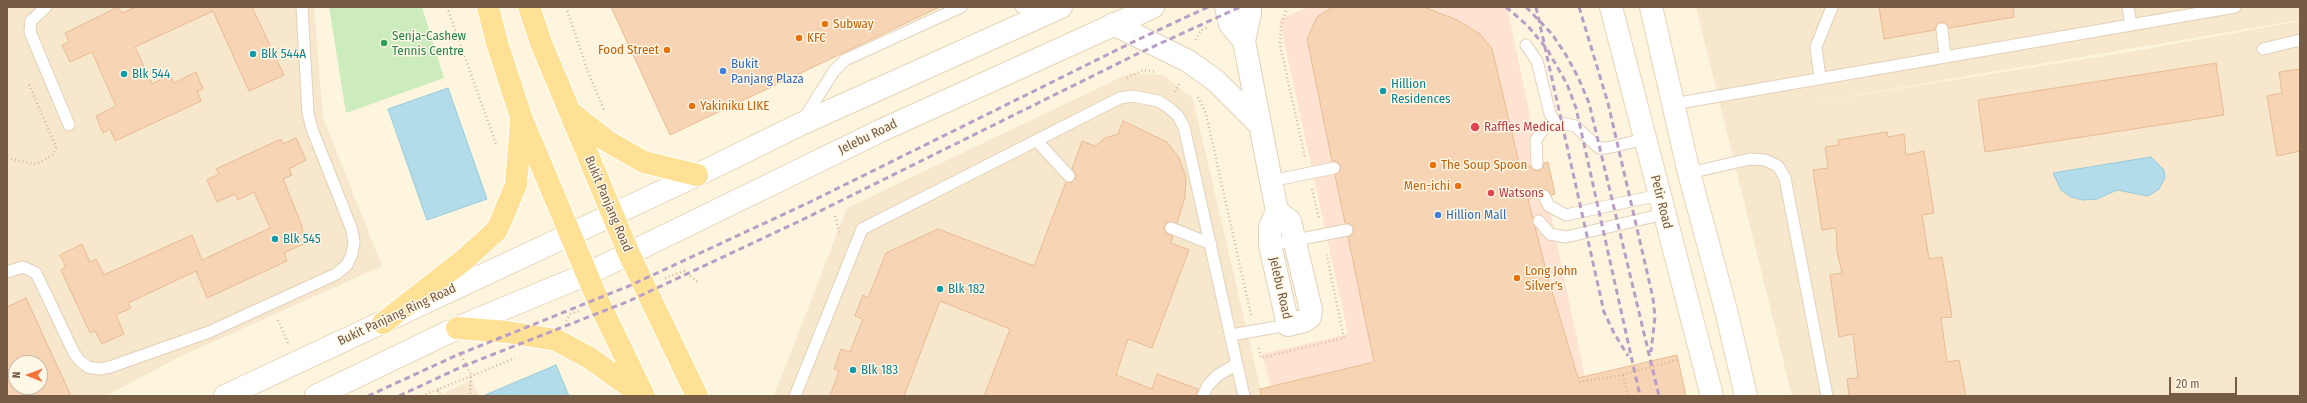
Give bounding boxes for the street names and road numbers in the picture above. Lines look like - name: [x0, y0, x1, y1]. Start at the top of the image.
- street label: Jelebu Road: [836, 116, 900, 158]
- street label: Bukit Panjang Road: [581, 154, 635, 254]
- street label: Petir Road: [1647, 173, 1675, 231]
- street label: Jelebu Road: [1265, 255, 1295, 321]
- street label: Bukit Panjang Ring Road: [335, 281, 459, 349]

